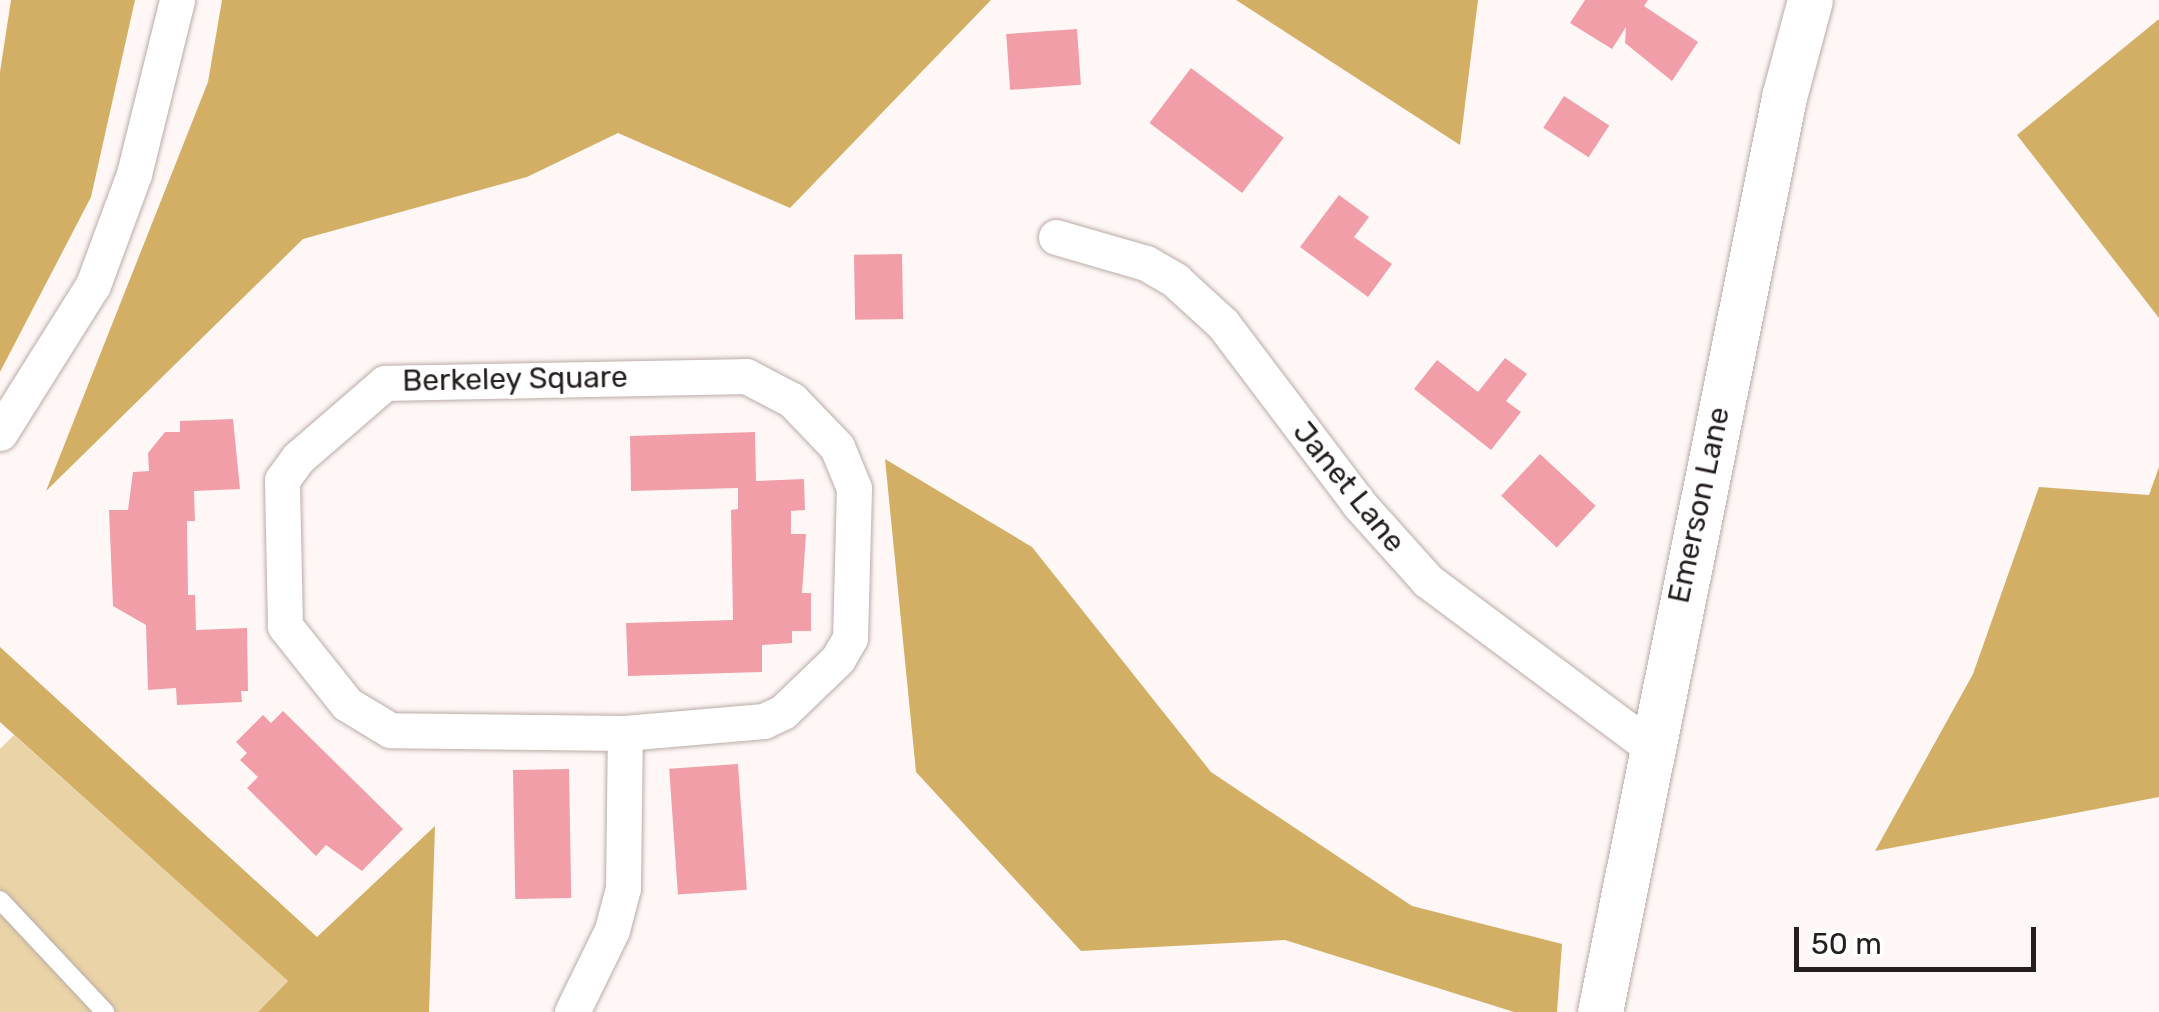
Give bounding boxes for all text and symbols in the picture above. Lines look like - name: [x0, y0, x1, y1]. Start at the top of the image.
- street label: Berkeley Square: [402, 359, 628, 399]
- street label: Emerson Lane: [1661, 404, 1737, 606]
- street label: Janet Lane: [1285, 414, 1413, 560]
- scale bar: [1799, 907, 2042, 969]
- text: 50 m: [1811, 926, 1882, 962]

